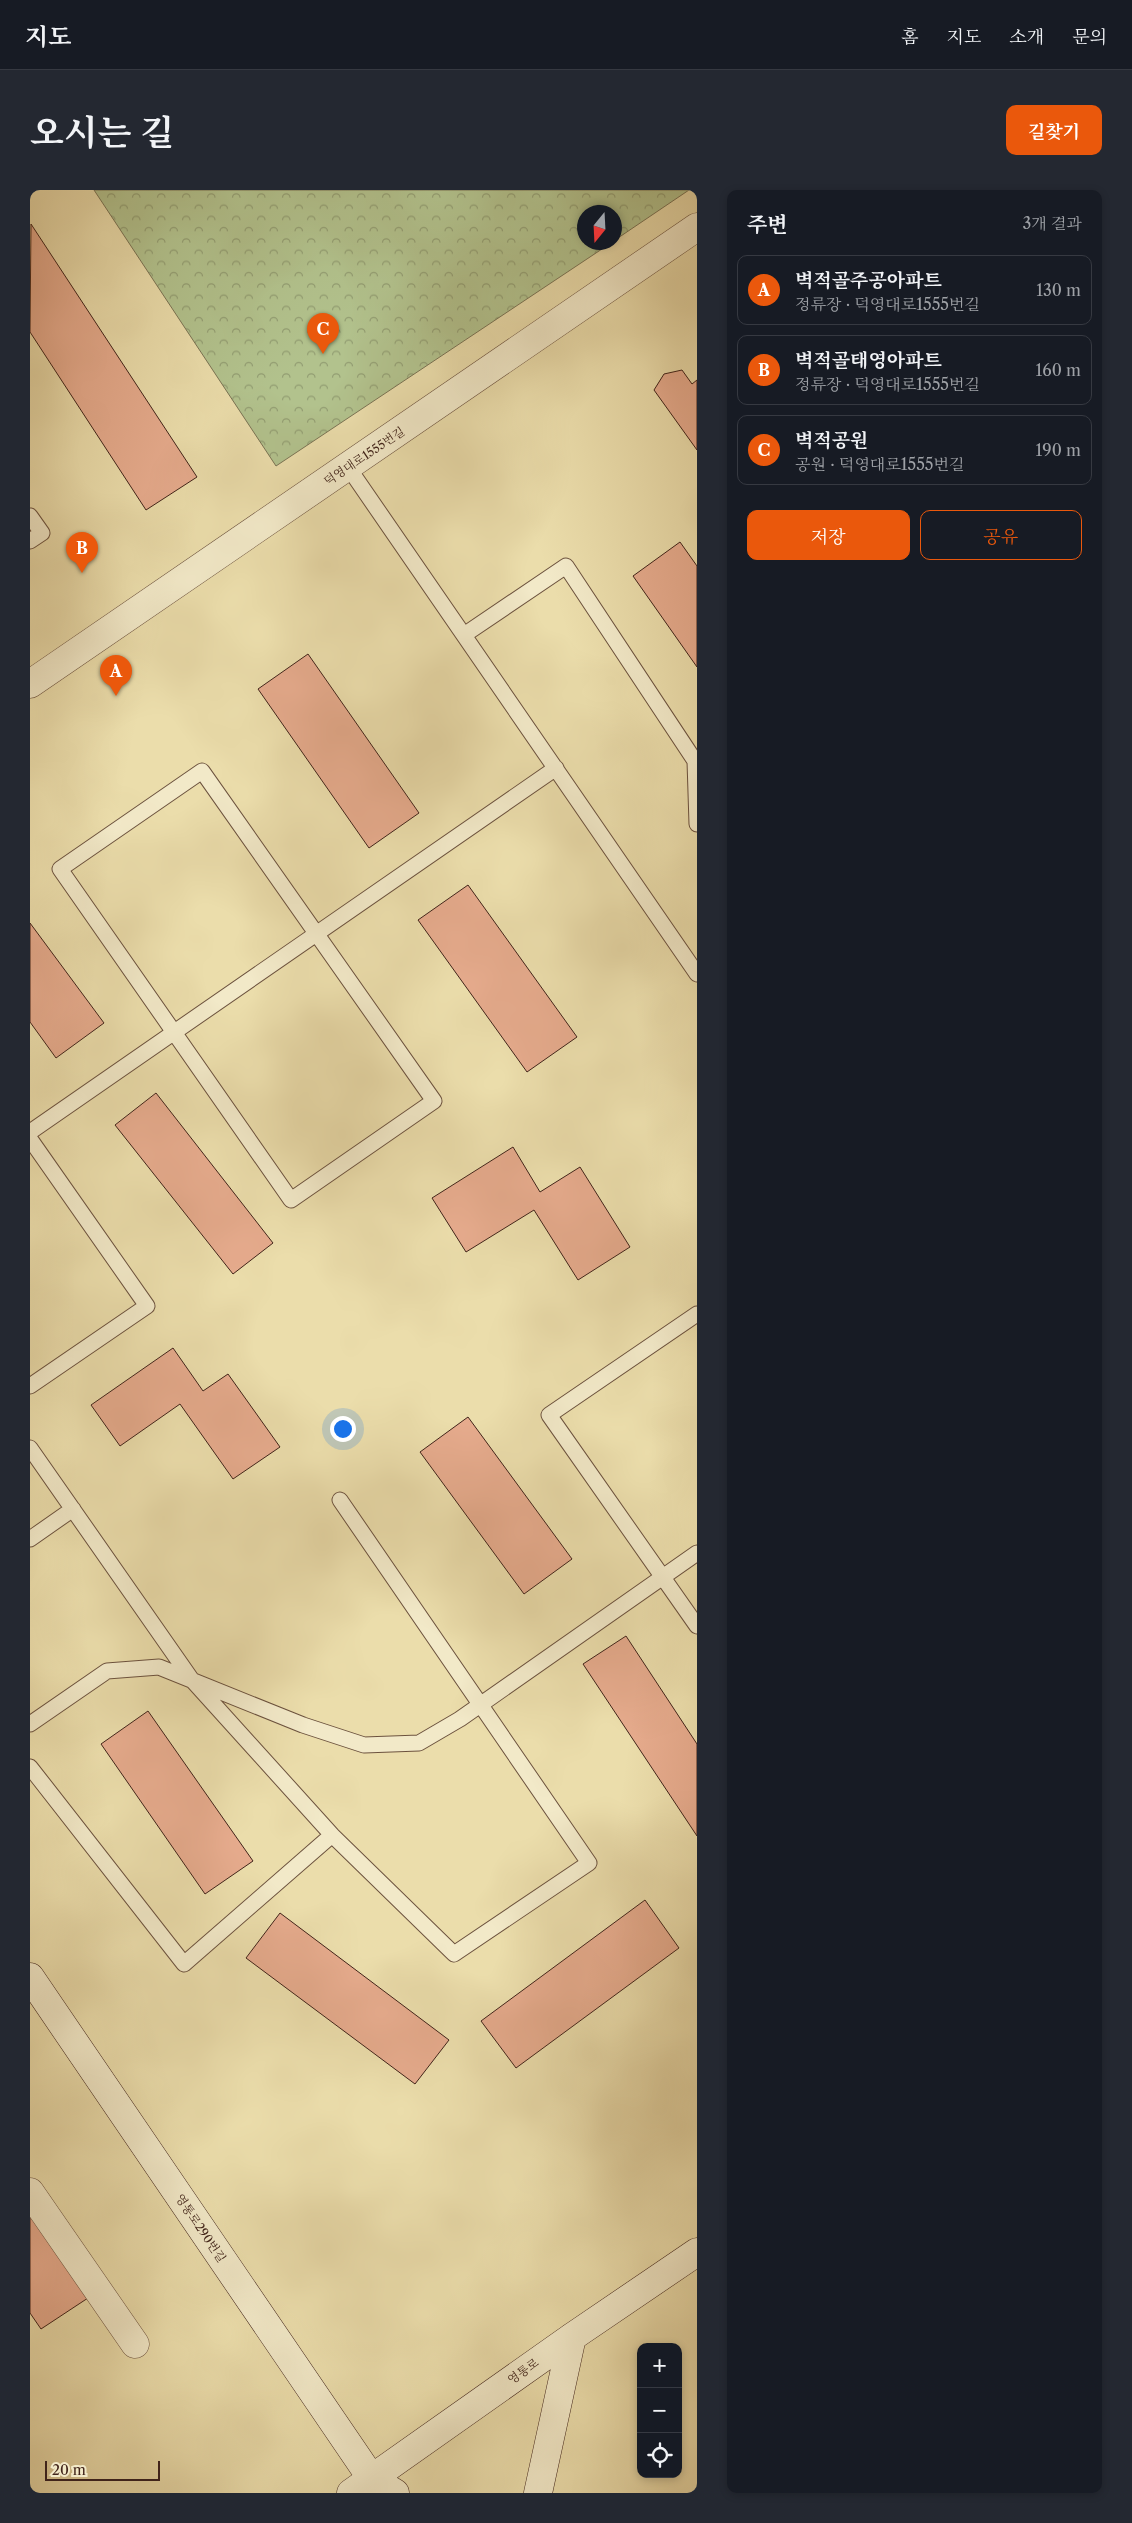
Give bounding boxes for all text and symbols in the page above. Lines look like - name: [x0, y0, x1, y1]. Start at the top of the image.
- text: 지도: [25, 22, 71, 51]
- text: 홈: [901, 26, 919, 48]
- text: 지도: [947, 26, 981, 48]
- text: 소개: [1009, 26, 1044, 48]
- text: 문의: [1072, 26, 1107, 48]
- button: 길찾기: [1006, 105, 1102, 155]
- text: 오시는 길: [30, 111, 174, 154]
- north arrow: [577, 205, 622, 250]
- text: 주변: [747, 212, 788, 237]
- text: 3개 결과: [1023, 213, 1082, 233]
- text: 벽적골주공아파트: [795, 269, 942, 292]
- text: A: [758, 280, 770, 300]
- text: 130 m: [1036, 280, 1081, 300]
- text: 정류장 · 덕영대로1555번길: [795, 294, 980, 314]
- pin: C: [307, 313, 339, 354]
- text: 벽적골태영아파트: [795, 349, 942, 372]
- text: B: [758, 360, 770, 380]
- text: 160 m: [1036, 360, 1081, 380]
- text: 정류장 · 덕영대로1555번길: [795, 374, 980, 394]
- street label: 덕영대로1555번길: [321, 423, 407, 489]
- text: 벽적공원: [795, 429, 868, 452]
- text: C: [758, 440, 770, 460]
- text: 190 m: [1036, 440, 1081, 460]
- text: 공원 · 덕영대로1555번길: [795, 454, 964, 474]
- button: 저장: [747, 510, 910, 560]
- button: 공유: [920, 510, 1082, 560]
- pin: B: [66, 532, 98, 573]
- pin: A: [100, 655, 132, 696]
- your location: [330, 1416, 356, 1442]
- street label: 영통로290번길: [173, 2191, 229, 2265]
- map controls: [637, 2343, 682, 2478]
- button: +: [637, 2343, 682, 2388]
- street label: 영통로: [505, 2354, 542, 2387]
- button: −: [637, 2388, 682, 2433]
- button: locate: [637, 2433, 682, 2478]
- scale bar: [45, 2458, 160, 2481]
- text: 20 m: [52, 2461, 86, 2479]

